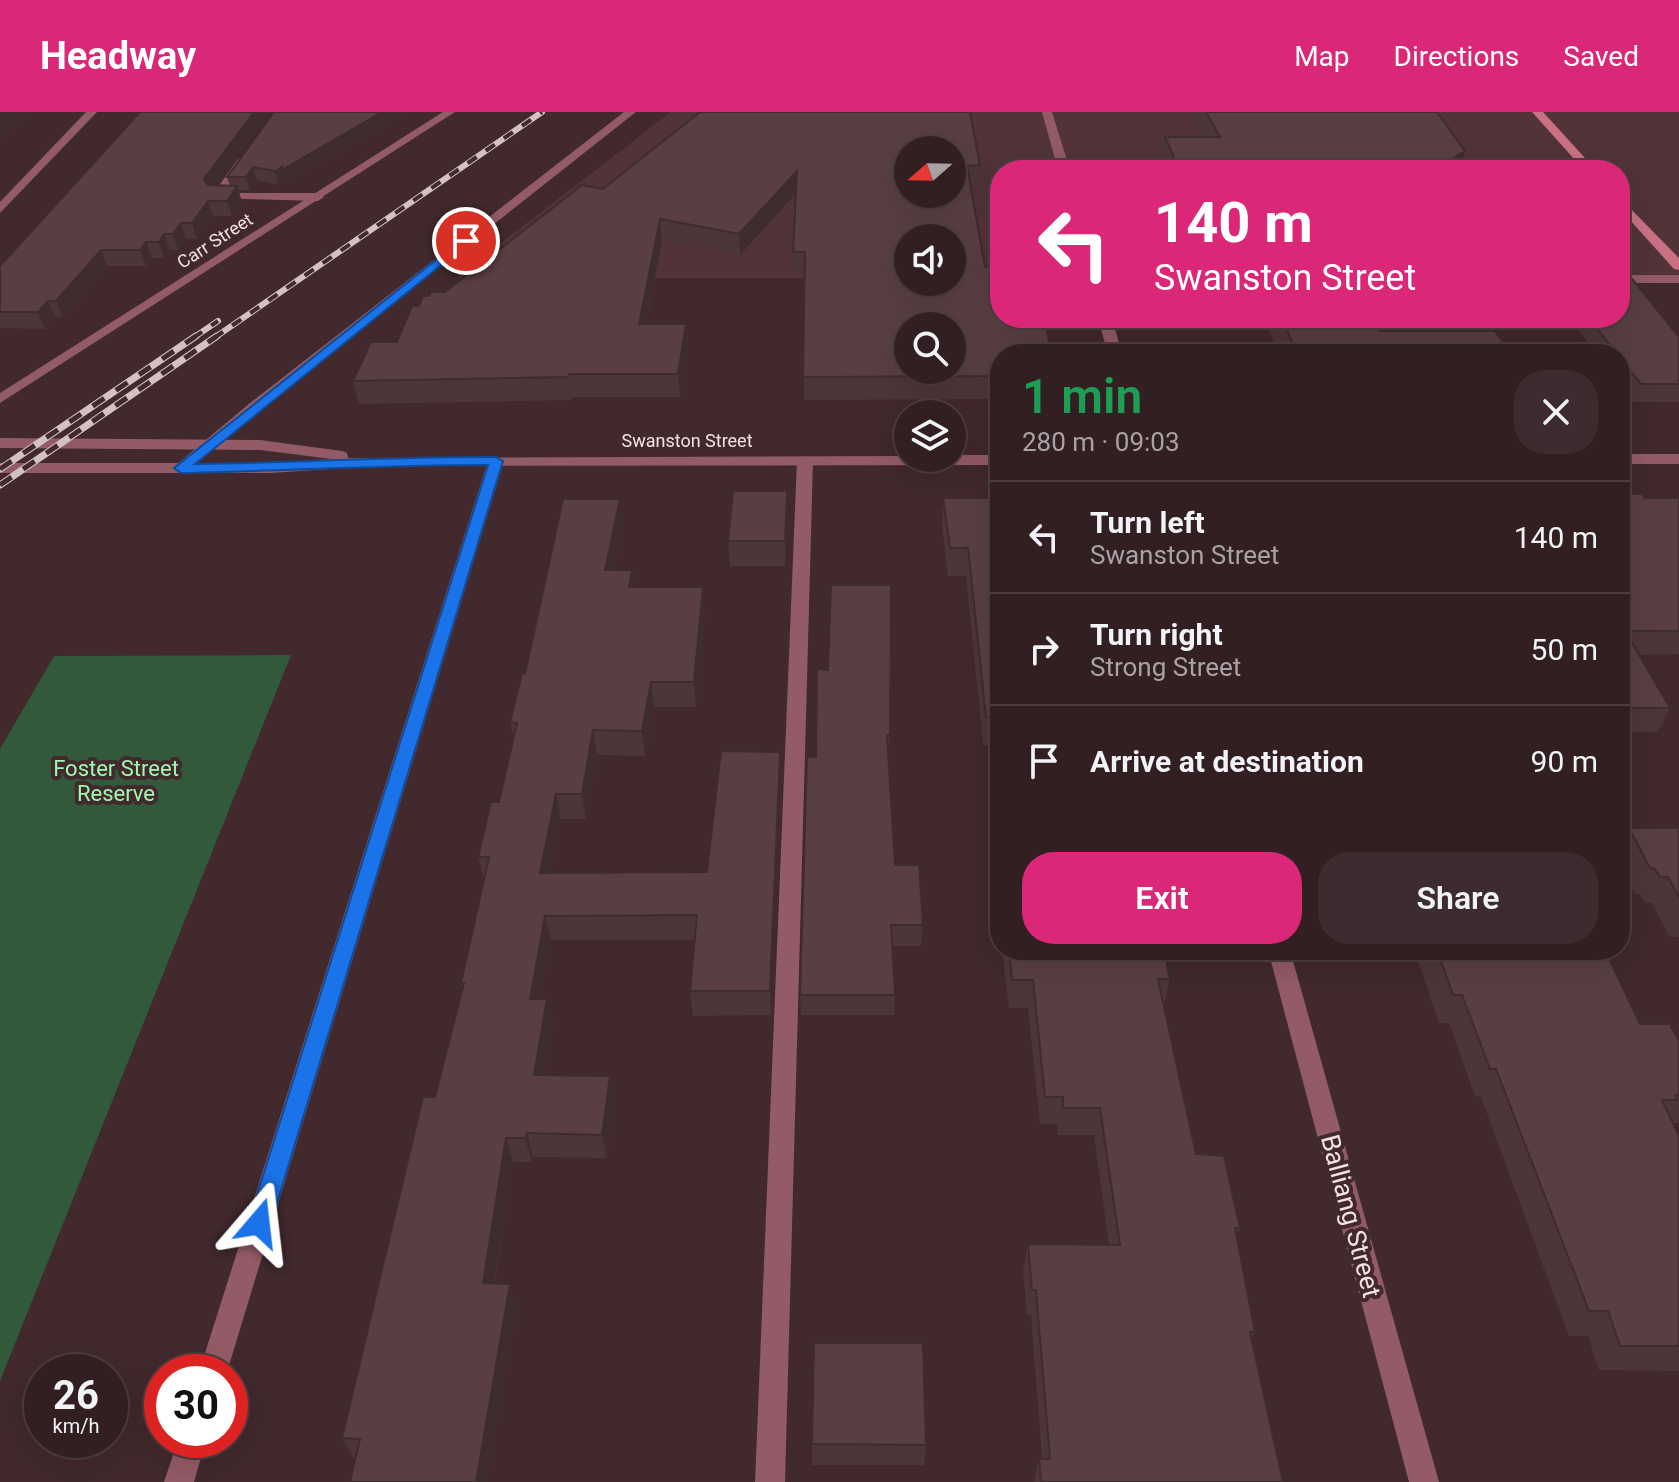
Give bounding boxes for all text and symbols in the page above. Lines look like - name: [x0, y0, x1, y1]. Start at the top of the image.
- text: Headway: [40, 34, 196, 78]
- text: Map: [1294, 40, 1350, 73]
- text: Directions: [1394, 40, 1519, 73]
- text: Saved: [1563, 40, 1639, 73]
- north arrow: [894, 136, 966, 208]
- map controls: [894, 136, 966, 472]
- text: 140 m: [1154, 190, 1313, 256]
- icon: left: [1022, 192, 1126, 296]
- pin: [432, 207, 500, 275]
- street label: Carr Street: [173, 208, 256, 273]
- icon: arrive: [444, 219, 488, 263]
- button: sound: [894, 224, 966, 296]
- text: Swanston Street: [1154, 257, 1416, 299]
- button: search: [894, 312, 966, 384]
- text: 1 min: [1022, 368, 1142, 425]
- button: close: [1514, 370, 1598, 454]
- button: layers: [894, 400, 966, 472]
- text: 280 m · 09:03: [1022, 427, 1180, 457]
- street label: Swanston Street: [621, 430, 753, 451]
- text: Turn left: [1090, 505, 1205, 540]
- icon: left: [1022, 515, 1066, 559]
- text: 140 m: [1514, 520, 1598, 555]
- text: Swanston Street: [1090, 540, 1279, 570]
- text: Turn right: [1090, 617, 1223, 652]
- icon: right: [1022, 627, 1066, 671]
- text: 50 m: [1531, 632, 1598, 667]
- text: Strong Street: [1090, 652, 1241, 682]
- icon: arrive: [1022, 739, 1066, 783]
- text: Arrive at destination: [1090, 744, 1364, 779]
- text: 90 m: [1531, 744, 1598, 779]
- park label: Foster Street Reserve: [53, 756, 179, 806]
- button: Exit: [1022, 852, 1302, 944]
- button: Share: [1318, 852, 1598, 944]
- street label: Balliang Street: [1315, 1131, 1387, 1301]
- position arrow: [217, 1181, 301, 1265]
- speed limit sign: 30: [144, 1354, 248, 1458]
- text: 26: [53, 1372, 99, 1419]
- text: km/h: [53, 1414, 99, 1438]

